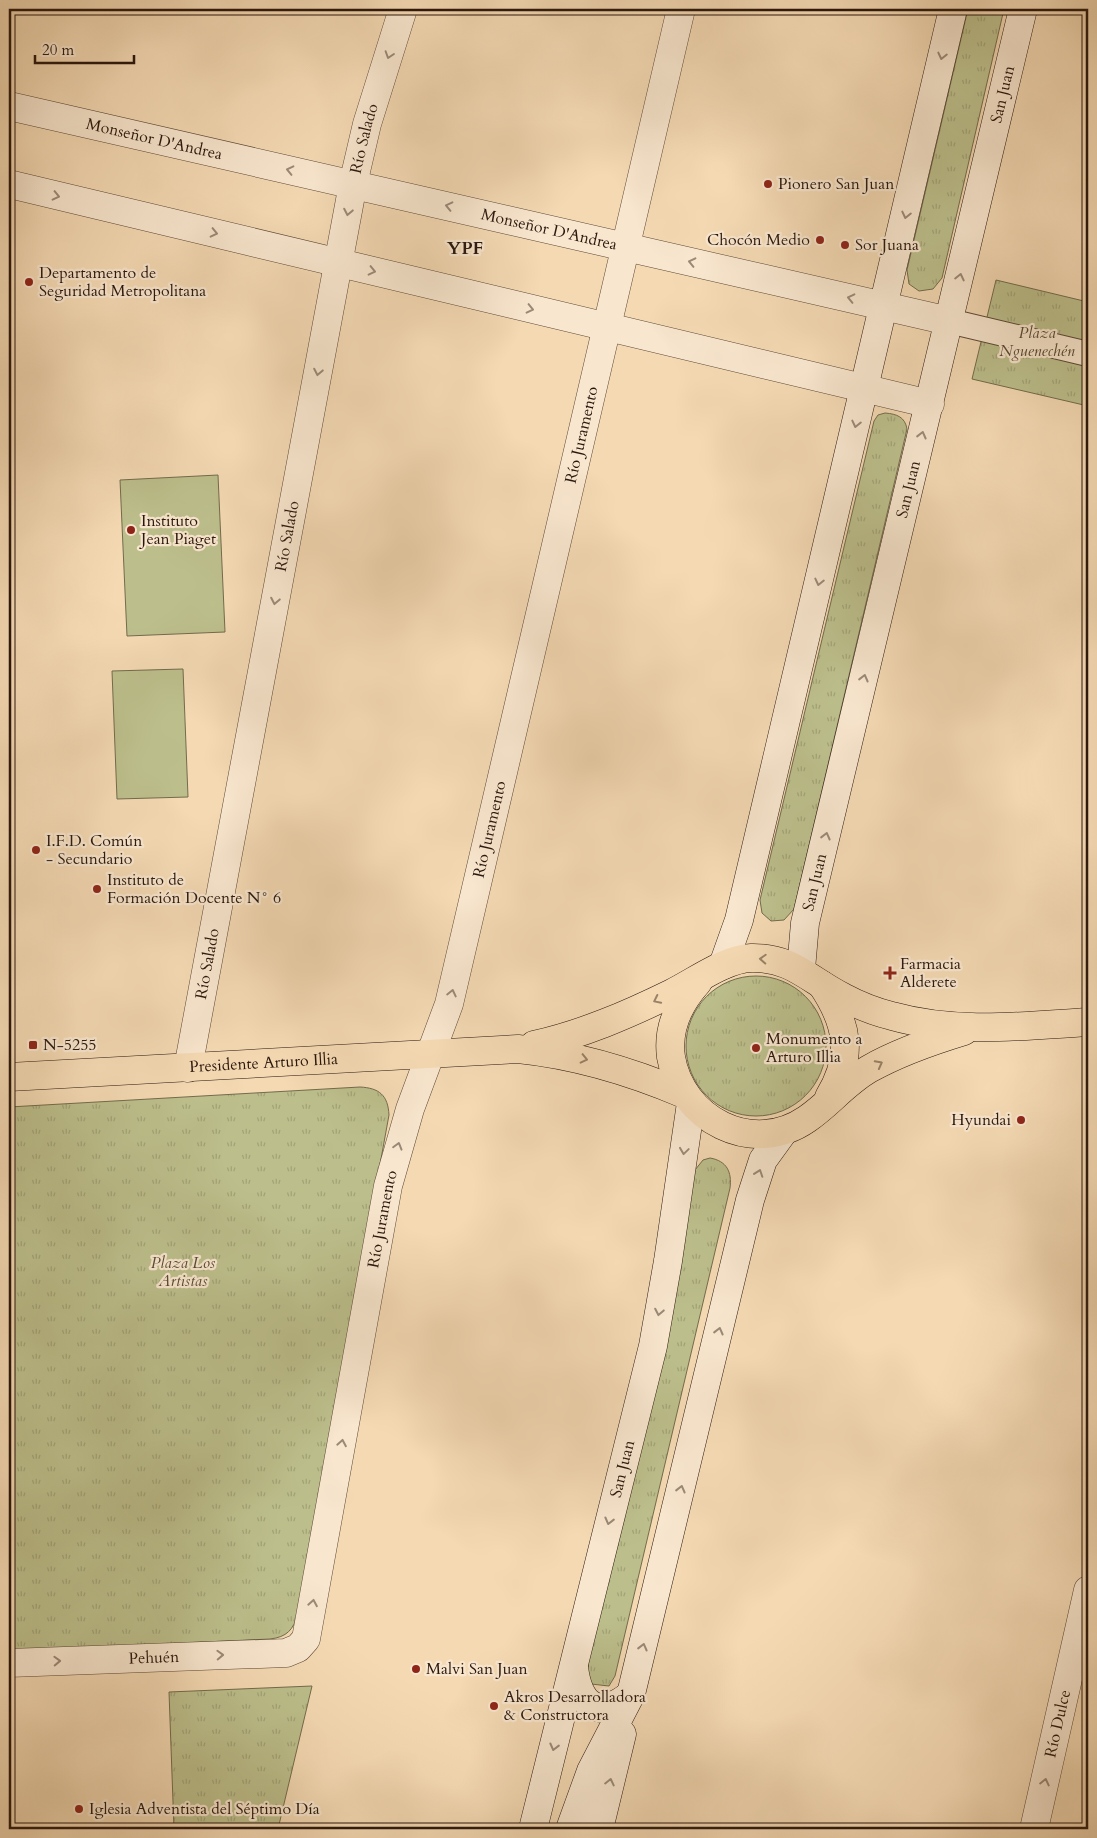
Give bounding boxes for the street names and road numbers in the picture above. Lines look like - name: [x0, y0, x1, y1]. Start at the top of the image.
- street label: San Juan: [985, 63, 1020, 125]
- street label: Río Salado: [345, 100, 384, 176]
- street label: Monseñor D'Andrea: [84, 113, 225, 165]
- street label: Monseñor D'Andrea: [479, 203, 619, 256]
- street label: Río Juramento: [560, 384, 604, 486]
- street label: San Juan: [891, 458, 926, 520]
- street label: Río Salado: [270, 499, 305, 573]
- street label: Río Juramento: [468, 778, 512, 880]
- street label: San Juan: [797, 851, 832, 913]
- street label: Río Salado: [190, 926, 225, 1001]
- street label: Presidente Arturo Illia: [189, 1048, 339, 1078]
- street label: Río Juramento: [362, 1167, 403, 1270]
- street label: San Juan: [605, 1438, 640, 1500]
- street label: Pehuén: [128, 1646, 180, 1670]
- street label: Río Dulce: [1039, 1688, 1076, 1760]

